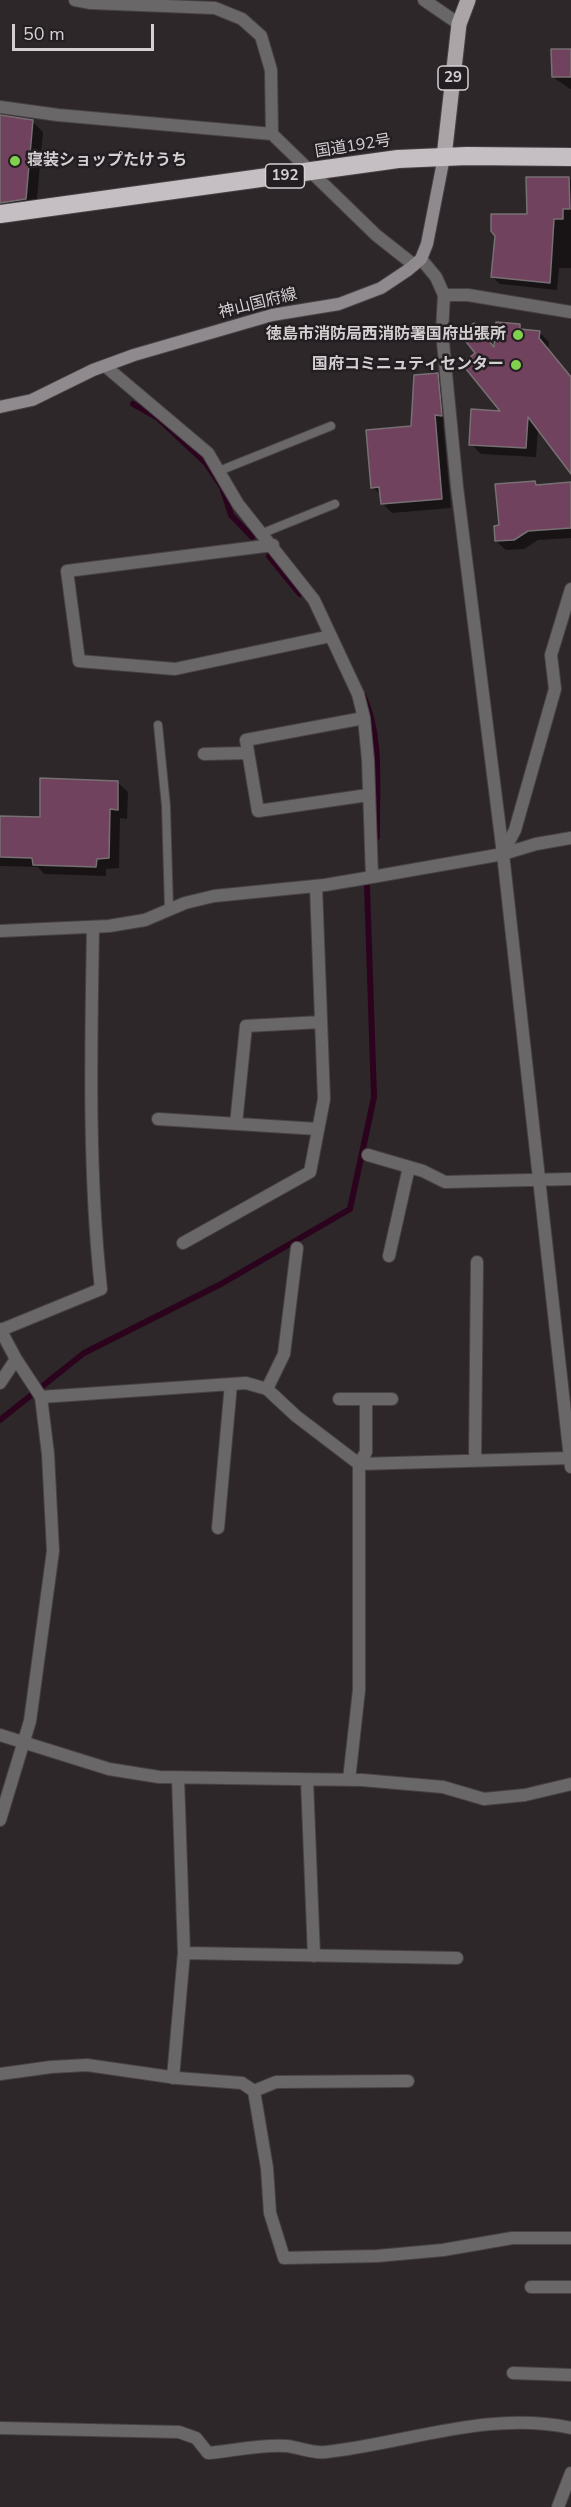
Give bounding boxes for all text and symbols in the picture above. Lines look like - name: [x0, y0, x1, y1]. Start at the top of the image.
- scale bar: [15, 12, 158, 50]
- text: 50 m: [23, 22, 65, 46]
- road number: 29: [438, 66, 468, 90]
- street label: 国道192号: [314, 132, 392, 162]
- place label: 寝装ショップたけうち: [27, 151, 187, 171]
- marker: 寝装ショップたけうち: [8, 154, 22, 168]
- road number: 192: [266, 164, 304, 188]
- street label: 神山国府線: [217, 285, 299, 323]
- place label: 徳島市消防局西消防署国府出張所: [266, 325, 506, 345]
- marker: 徳島市消防局西消防署国府出張所: [511, 328, 525, 342]
- place label: 国府コミニュティセンター: [312, 355, 504, 375]
- marker: 国府コミニュティセンター: [509, 358, 523, 372]

